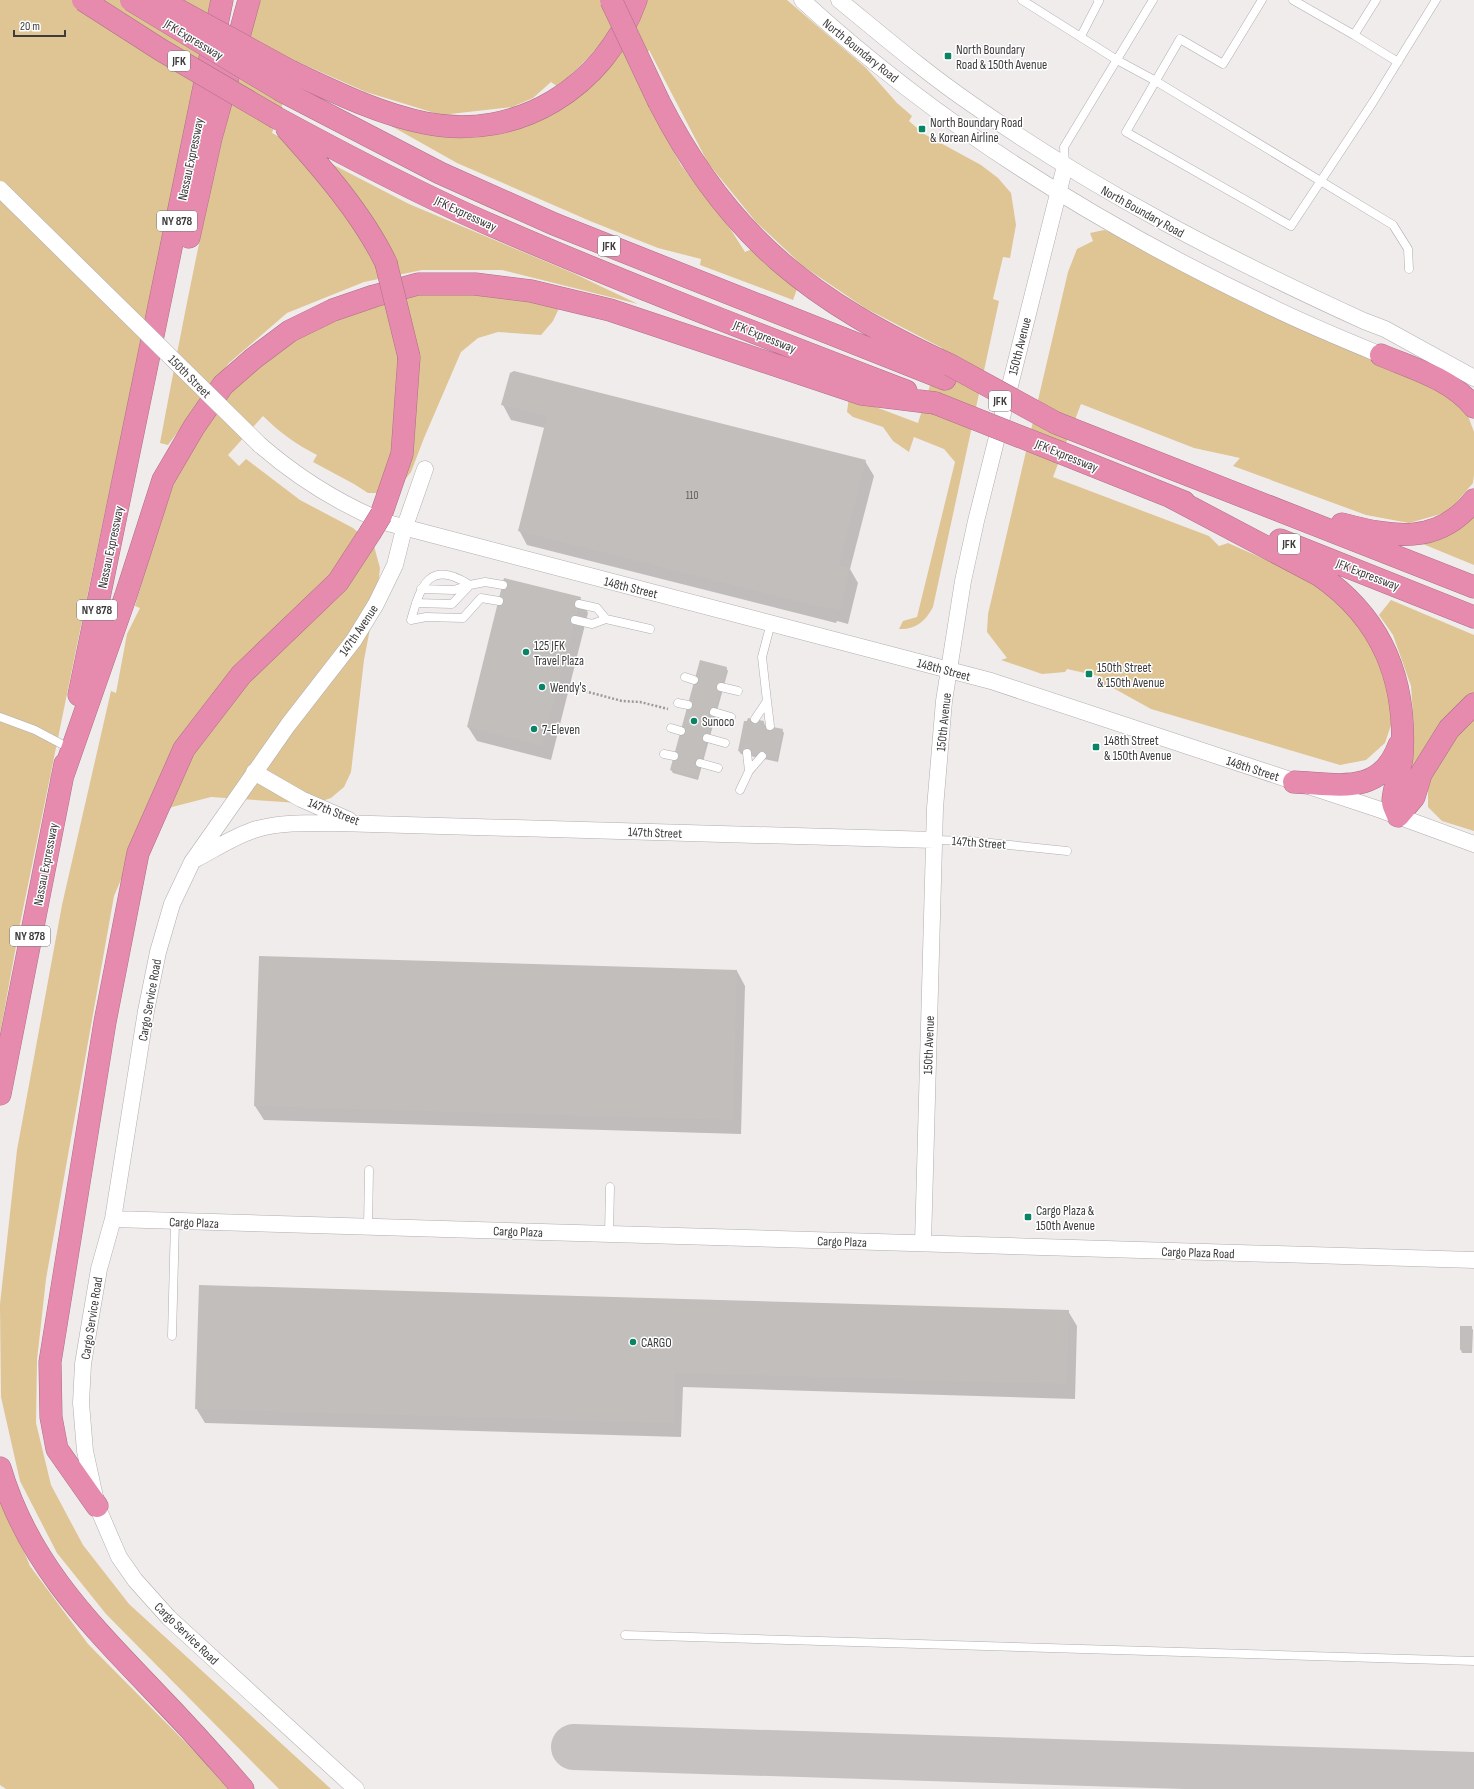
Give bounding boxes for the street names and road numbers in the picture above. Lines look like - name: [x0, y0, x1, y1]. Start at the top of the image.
- street label: JFK Expressway: [162, 15, 226, 63]
- street label: North Boundary Road: [819, 15, 901, 86]
- road number: JFK: [168, 51, 190, 71]
- street label: Nassau Expressway: [174, 117, 208, 202]
- street label: North Boundary Road: [1098, 182, 1187, 241]
- street label: JFK Expressway: [431, 192, 499, 235]
- road number: NY 878: [157, 211, 197, 231]
- road number: JFK: [598, 236, 620, 256]
- street label: 150th Avenue: [1005, 316, 1035, 377]
- street label: JFK Expressway: [730, 317, 798, 357]
- street label: 150th Street: [164, 352, 214, 402]
- road number: JFK: [989, 391, 1011, 411]
- street label: JFK Expressway: [1032, 436, 1100, 476]
- street label: Nassau Expressway: [94, 505, 128, 590]
- road number: JFK: [1278, 534, 1300, 554]
- street label: JFK Expressway: [1333, 555, 1402, 594]
- street label: 148th Street: [602, 574, 659, 602]
- road number: NY 878: [77, 600, 117, 620]
- street label: 147th Avenue: [336, 602, 382, 659]
- street label: 148th Street: [915, 655, 972, 685]
- street label: 150th Avenue: [933, 692, 955, 752]
- street label: 148th Street: [1224, 753, 1281, 785]
- street label: 147th Street: [305, 795, 362, 829]
- street label: Nassau Expressway: [30, 821, 62, 907]
- street label: 147th Street: [628, 824, 682, 842]
- street label: 147th Street: [951, 833, 1007, 853]
- road number: NY 878: [10, 926, 50, 946]
- street label: Cargo Service Road: [135, 958, 165, 1043]
- street label: 150th Avenue: [920, 1015, 938, 1075]
- street label: Cargo Plaza: [169, 1214, 219, 1232]
- street label: Cargo Plaza: [493, 1223, 543, 1241]
- street label: Cargo Plaza: [817, 1233, 867, 1251]
- street label: Cargo Plaza Road: [1161, 1244, 1235, 1262]
- street label: Cargo Service Road: [78, 1276, 106, 1361]
- street label: Cargo Service Road: [151, 1599, 222, 1668]

